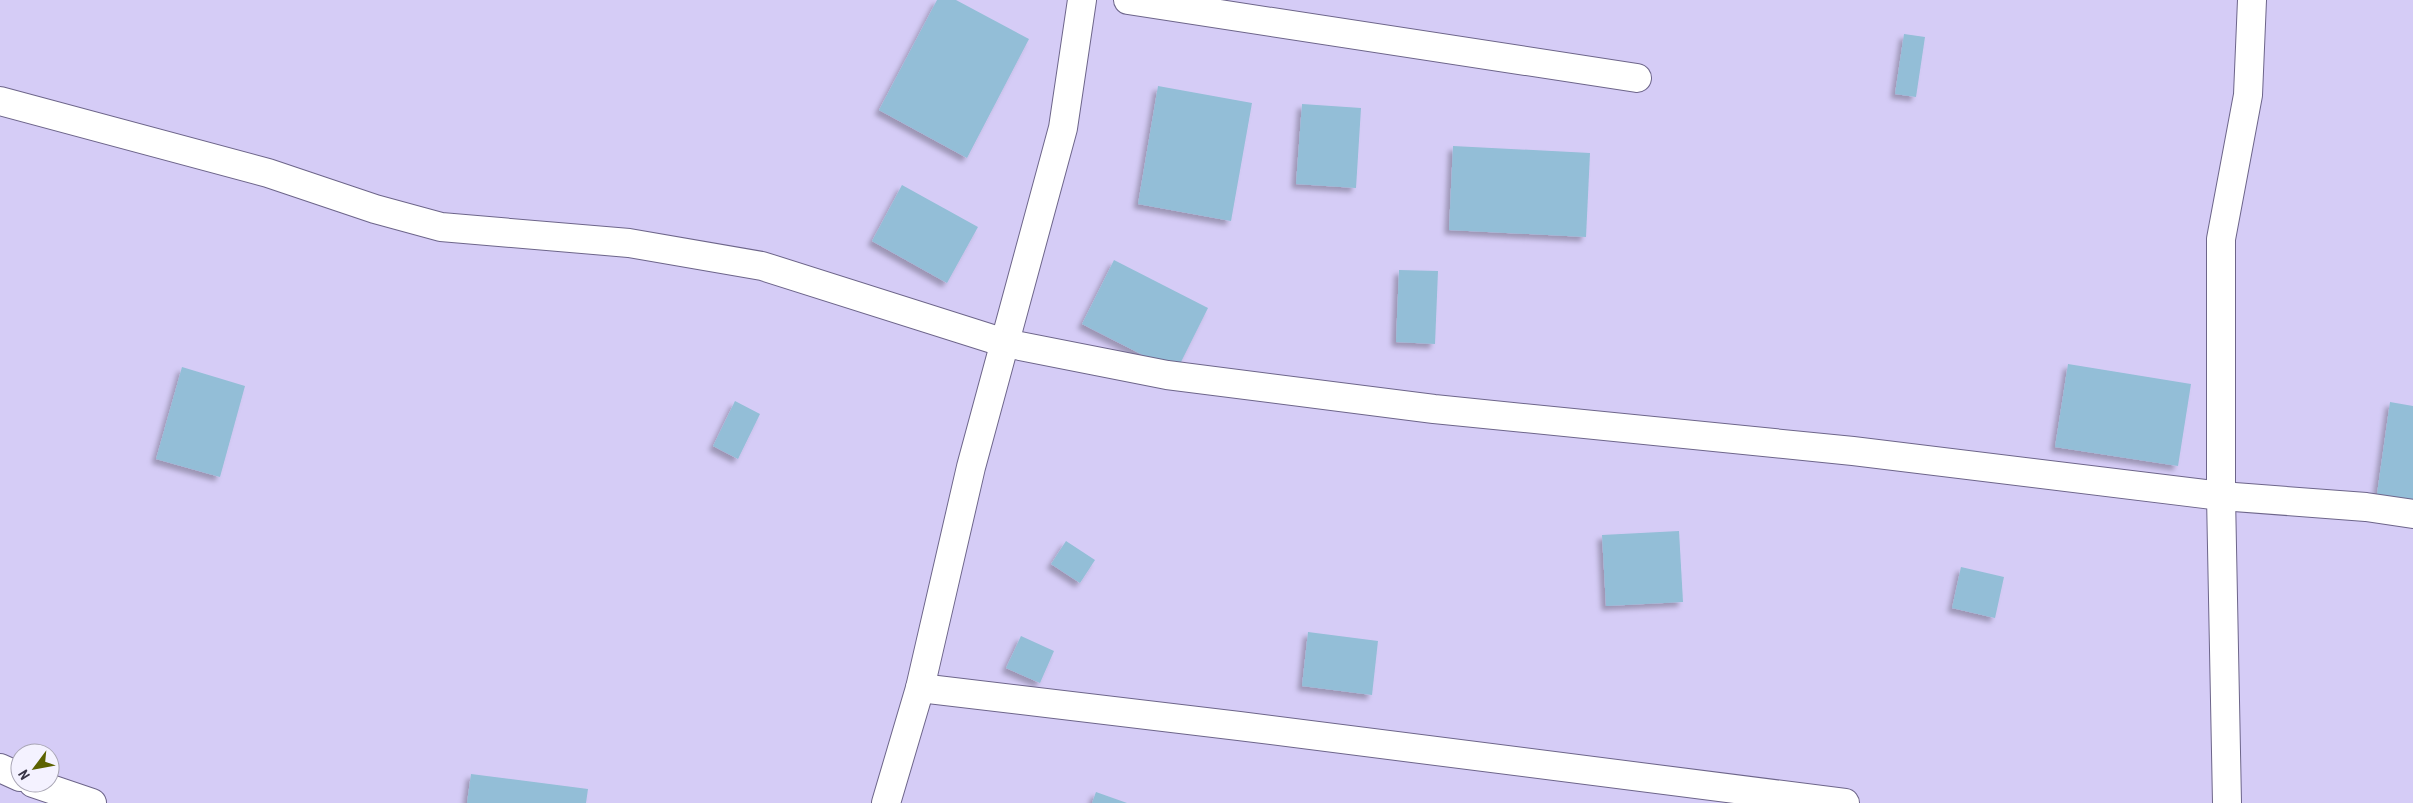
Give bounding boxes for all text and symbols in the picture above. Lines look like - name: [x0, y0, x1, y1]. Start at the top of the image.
- north arrow: [10, 743, 60, 793]
- text: N: [15, 767, 33, 783]

